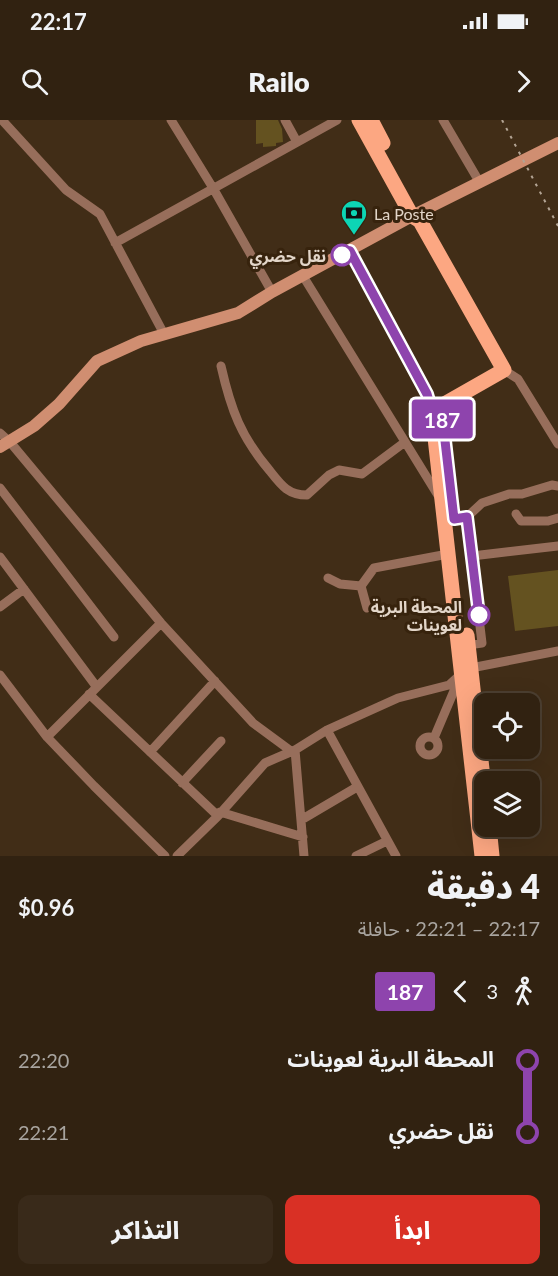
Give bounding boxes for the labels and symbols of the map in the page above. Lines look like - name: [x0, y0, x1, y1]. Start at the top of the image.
- bank icon: La Poste: [339, 198, 369, 236]
- place label: La Poste: [374, 204, 434, 223]
- marker: نقل حضري: [331, 244, 353, 266]
- place label: نقل حضري: [249, 246, 326, 269]
- line badge: 187: [408, 400, 476, 438]
- place label: المحطة البرية لعوينات: [371, 597, 462, 635]
- marker: المحطة البرية لعوينات: [468, 604, 490, 626]

